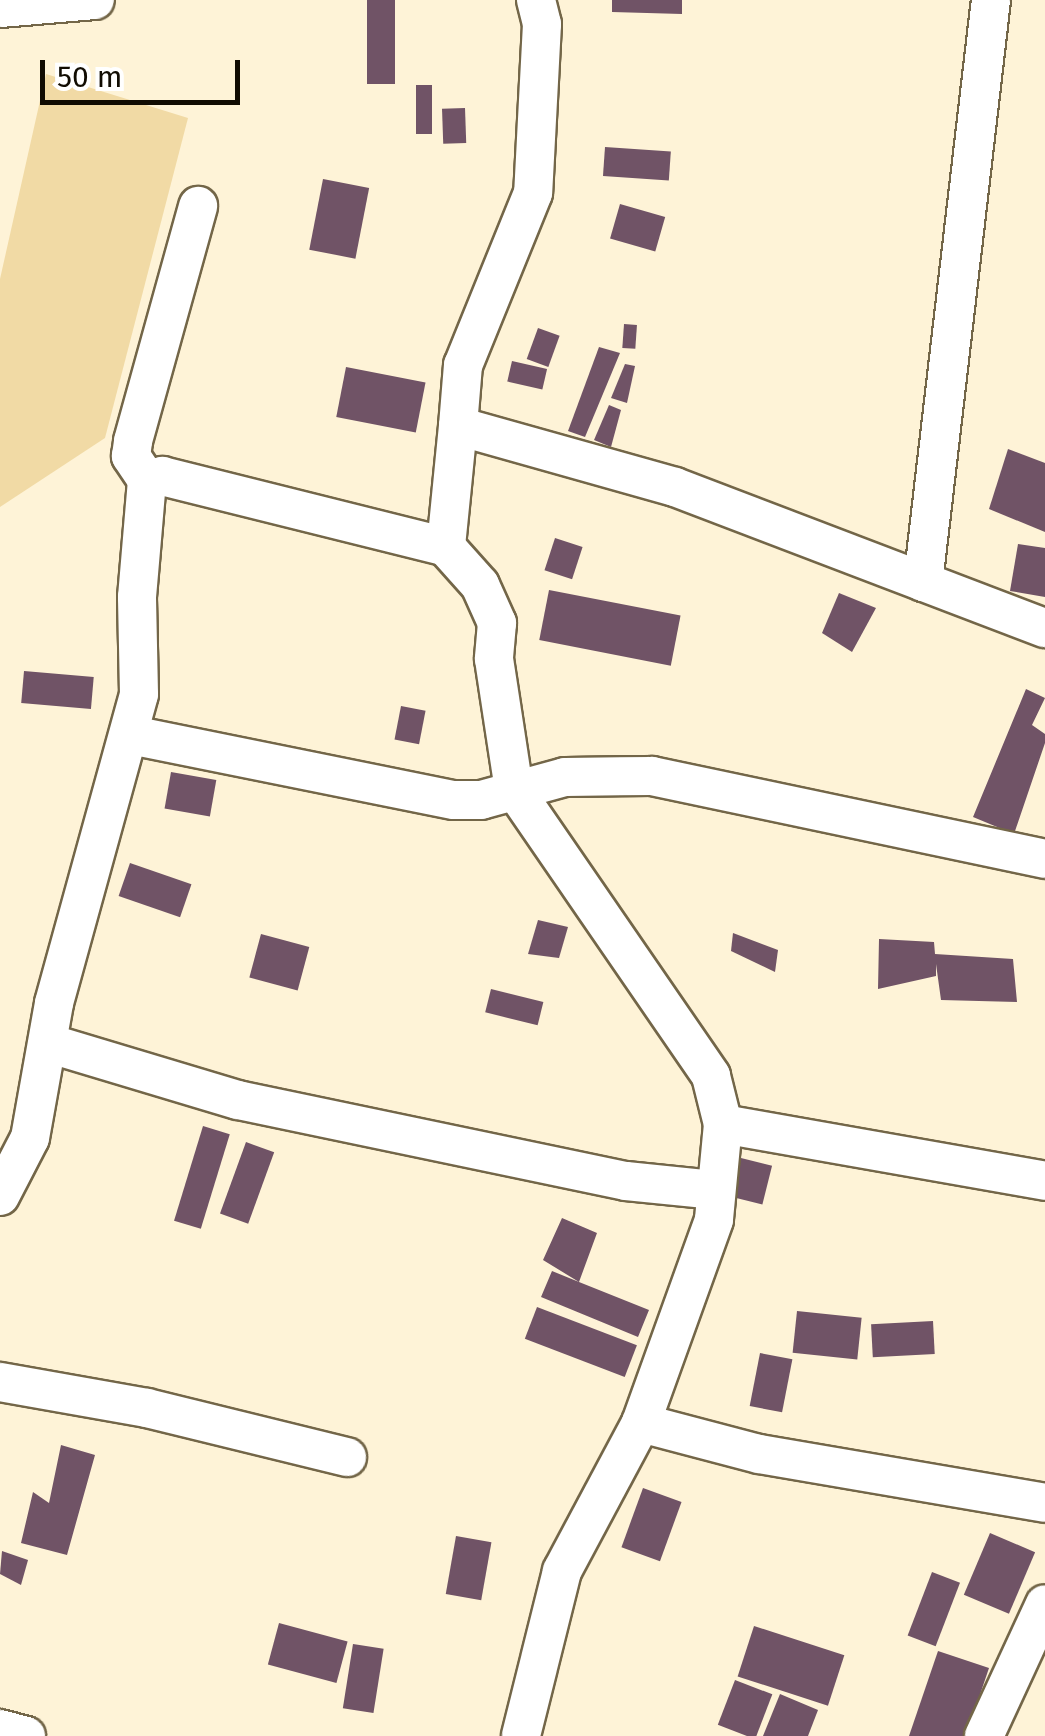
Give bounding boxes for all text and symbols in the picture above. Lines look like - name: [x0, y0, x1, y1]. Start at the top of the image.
- scale bar: [45, 40, 245, 102]
- text: 50 m: [57, 59, 122, 95]

